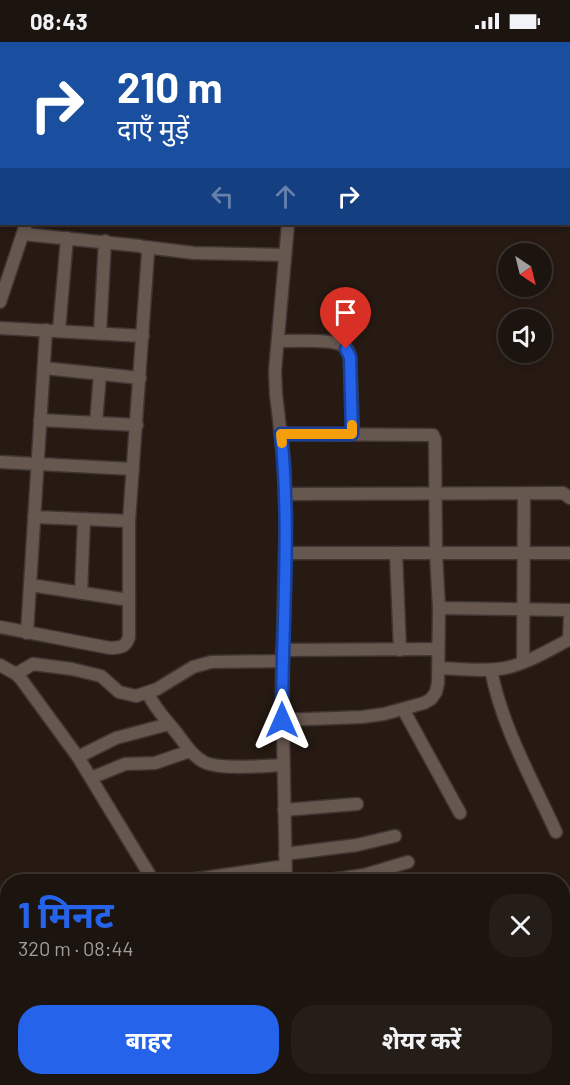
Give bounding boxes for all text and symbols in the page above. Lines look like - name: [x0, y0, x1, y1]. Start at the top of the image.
- text: 08:43: [30, 8, 88, 34]
- text: 210 m: [117, 61, 223, 111]
- icon: right: [18, 66, 96, 144]
- text: दाएँ मुड़ें: [117, 112, 189, 144]
- icon: left: [206, 180, 239, 213]
- icon: ahead: [269, 180, 302, 213]
- icon: right: [332, 180, 365, 213]
- north arrow: [498, 243, 552, 297]
- map controls: [498, 243, 552, 363]
- pin: [320, 287, 371, 349]
- icon: arrive: [329, 296, 362, 329]
- button: sound: [498, 309, 552, 363]
- position arrow: [250, 688, 314, 752]
- text: 1 मिनट: [18, 892, 114, 935]
- button: close: [489, 894, 552, 957]
- text: 320 m · 08:44: [18, 936, 134, 960]
- button: बाहर: [18, 1005, 279, 1074]
- button: शेयर करें: [291, 1005, 552, 1074]

